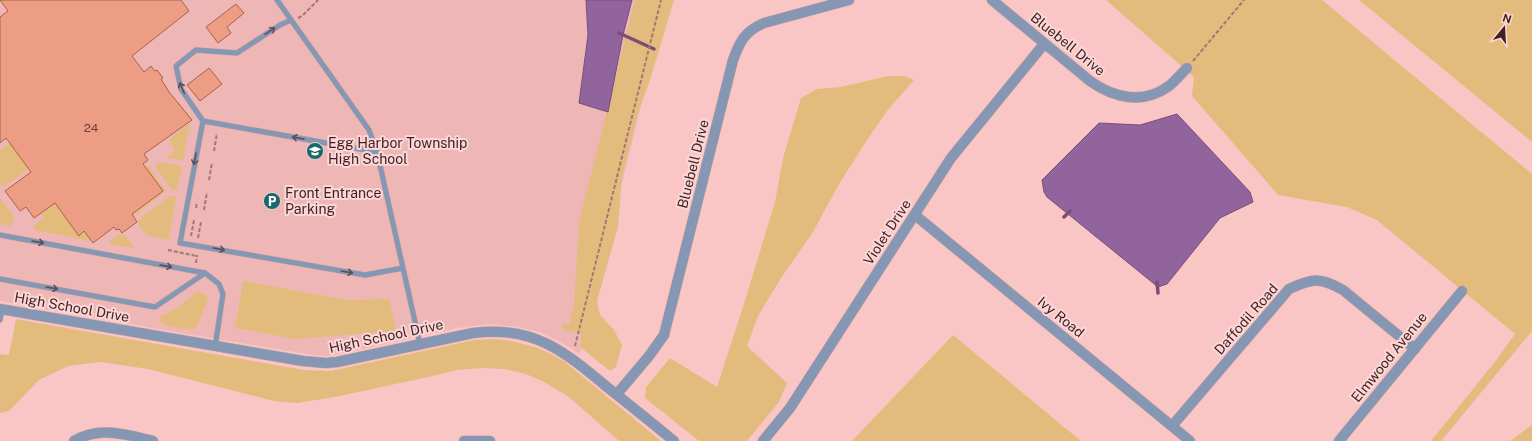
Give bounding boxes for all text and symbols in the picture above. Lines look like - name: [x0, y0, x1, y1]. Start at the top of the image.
- north arrow: [1484, 8, 1524, 48]
- street label: Bluebell Drive: [1028, 9, 1108, 79]
- text: N: [1501, 11, 1513, 26]
- one-way arrow: [264, 27, 275, 35]
- one-way arrow: [177, 82, 185, 94]
- street label: Bluebell Drive: [674, 118, 712, 210]
- house number: 24: [84, 121, 99, 135]
- one-way arrow: [292, 134, 305, 142]
- place label: Egg Harbor Township High School: [328, 135, 467, 167]
- school or university icon: Egg Harbor Township High School: [305, 141, 325, 161]
- one-way arrow: [191, 152, 199, 165]
- place label: Front Entrance Parking: [285, 185, 382, 217]
- parking icon: Front Entrance Parking: [262, 191, 282, 211]
- street label: Violet Drive: [860, 196, 914, 268]
- one-way arrow: [31, 238, 44, 246]
- one-way arrow: [212, 246, 225, 254]
- one-way arrow: [159, 262, 172, 270]
- one-way arrow: [340, 268, 353, 276]
- street label: Daffodil Road: [1211, 280, 1281, 358]
- one-way arrow: [45, 284, 58, 292]
- street label: High School Drive: [13, 289, 131, 325]
- street label: Ivy Road: [1035, 293, 1087, 341]
- street label: Elmwood Avenue: [1348, 309, 1430, 405]
- street label: High School Drive: [327, 316, 445, 356]

